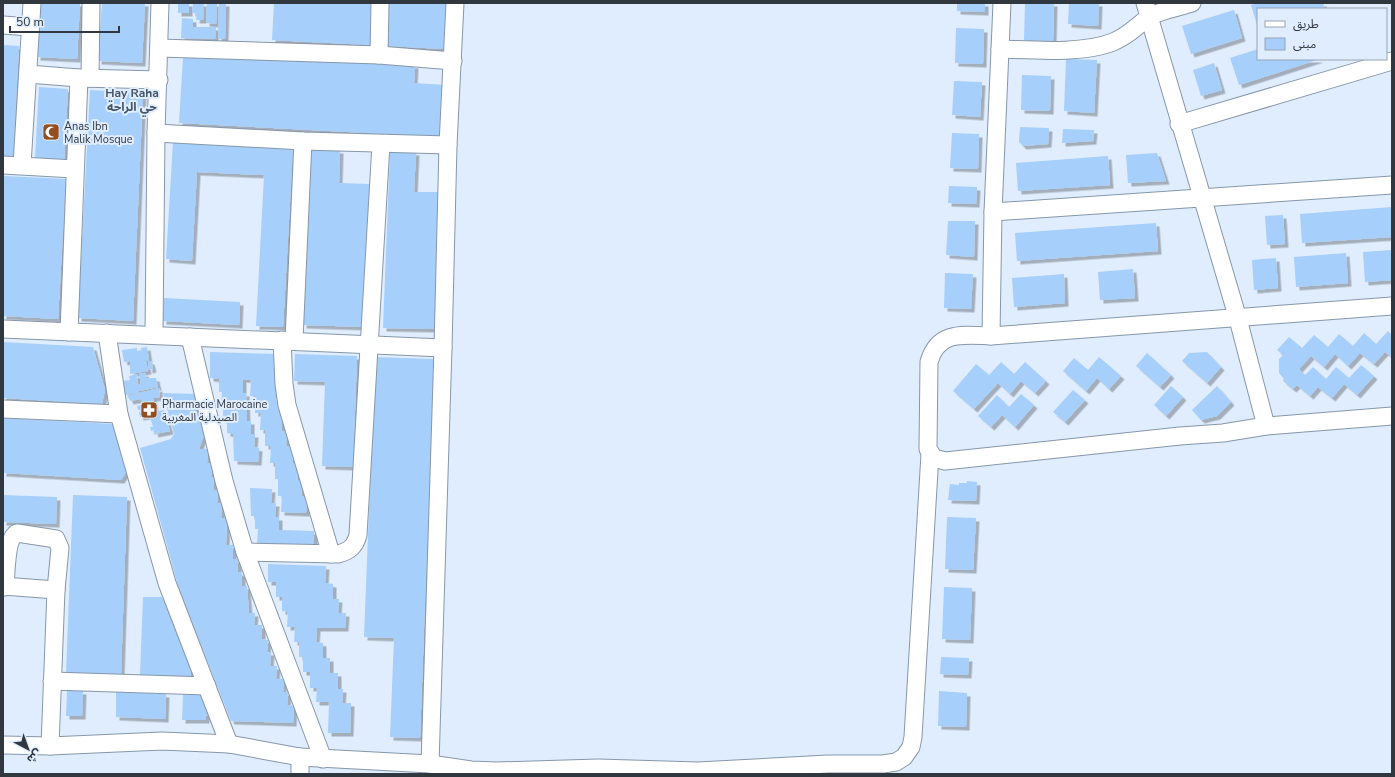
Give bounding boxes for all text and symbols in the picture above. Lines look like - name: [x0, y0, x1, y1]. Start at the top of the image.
- scale bar: [10, 8, 119, 34]
- legend: [1257, 8, 1387, 60]
- text: 50 m: [16, 14, 44, 30]
- text: طريق: [1293, 16, 1319, 32]
- text: مبنى: [1293, 36, 1316, 52]
- district label: Hay Raha حي الراحة: [105, 85, 159, 117]
- place label: Anas Ibn Malik Mosque: [64, 119, 133, 147]
- mosque icon: Anas Ibn Malik Mosque: [41, 122, 61, 142]
- place label: Pharmacie Marocaine الصيدلية المغربية: [162, 397, 267, 425]
- pharmacy icon: Pharmacie Marocaine الصيدلية المغربية: [139, 400, 159, 420]
- north arrow: [8, 729, 48, 769]
- text: ش: [24, 746, 45, 767]

